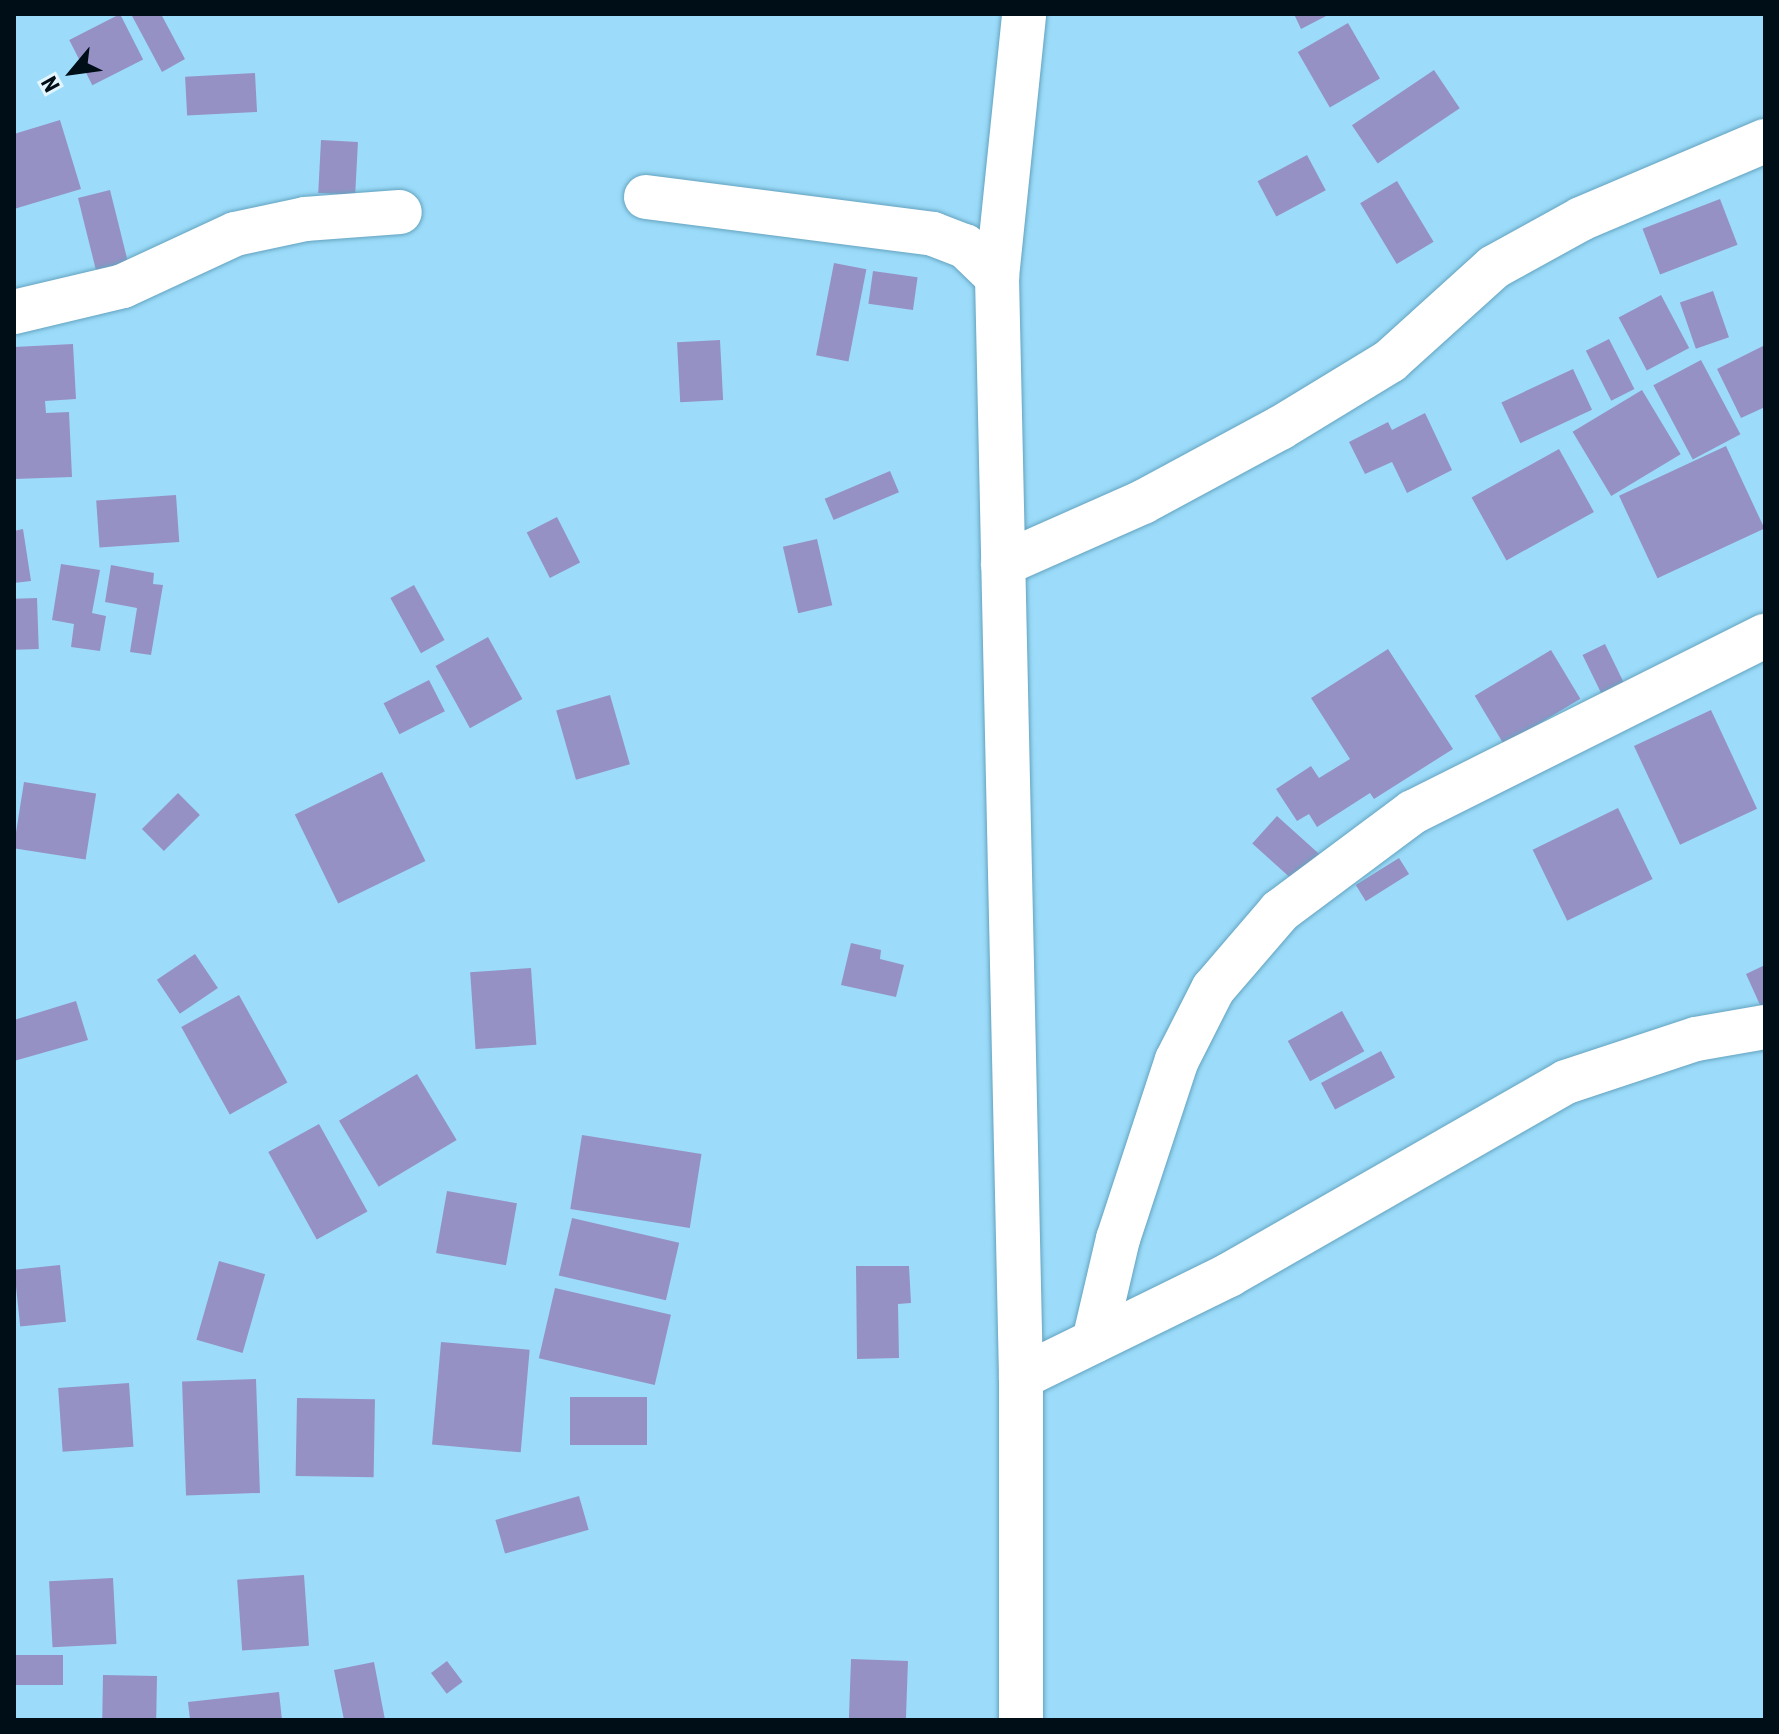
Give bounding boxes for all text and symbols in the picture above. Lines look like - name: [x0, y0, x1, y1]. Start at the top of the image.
- north arrow: [32, 32, 112, 112]
- text: N: [36, 72, 65, 96]

